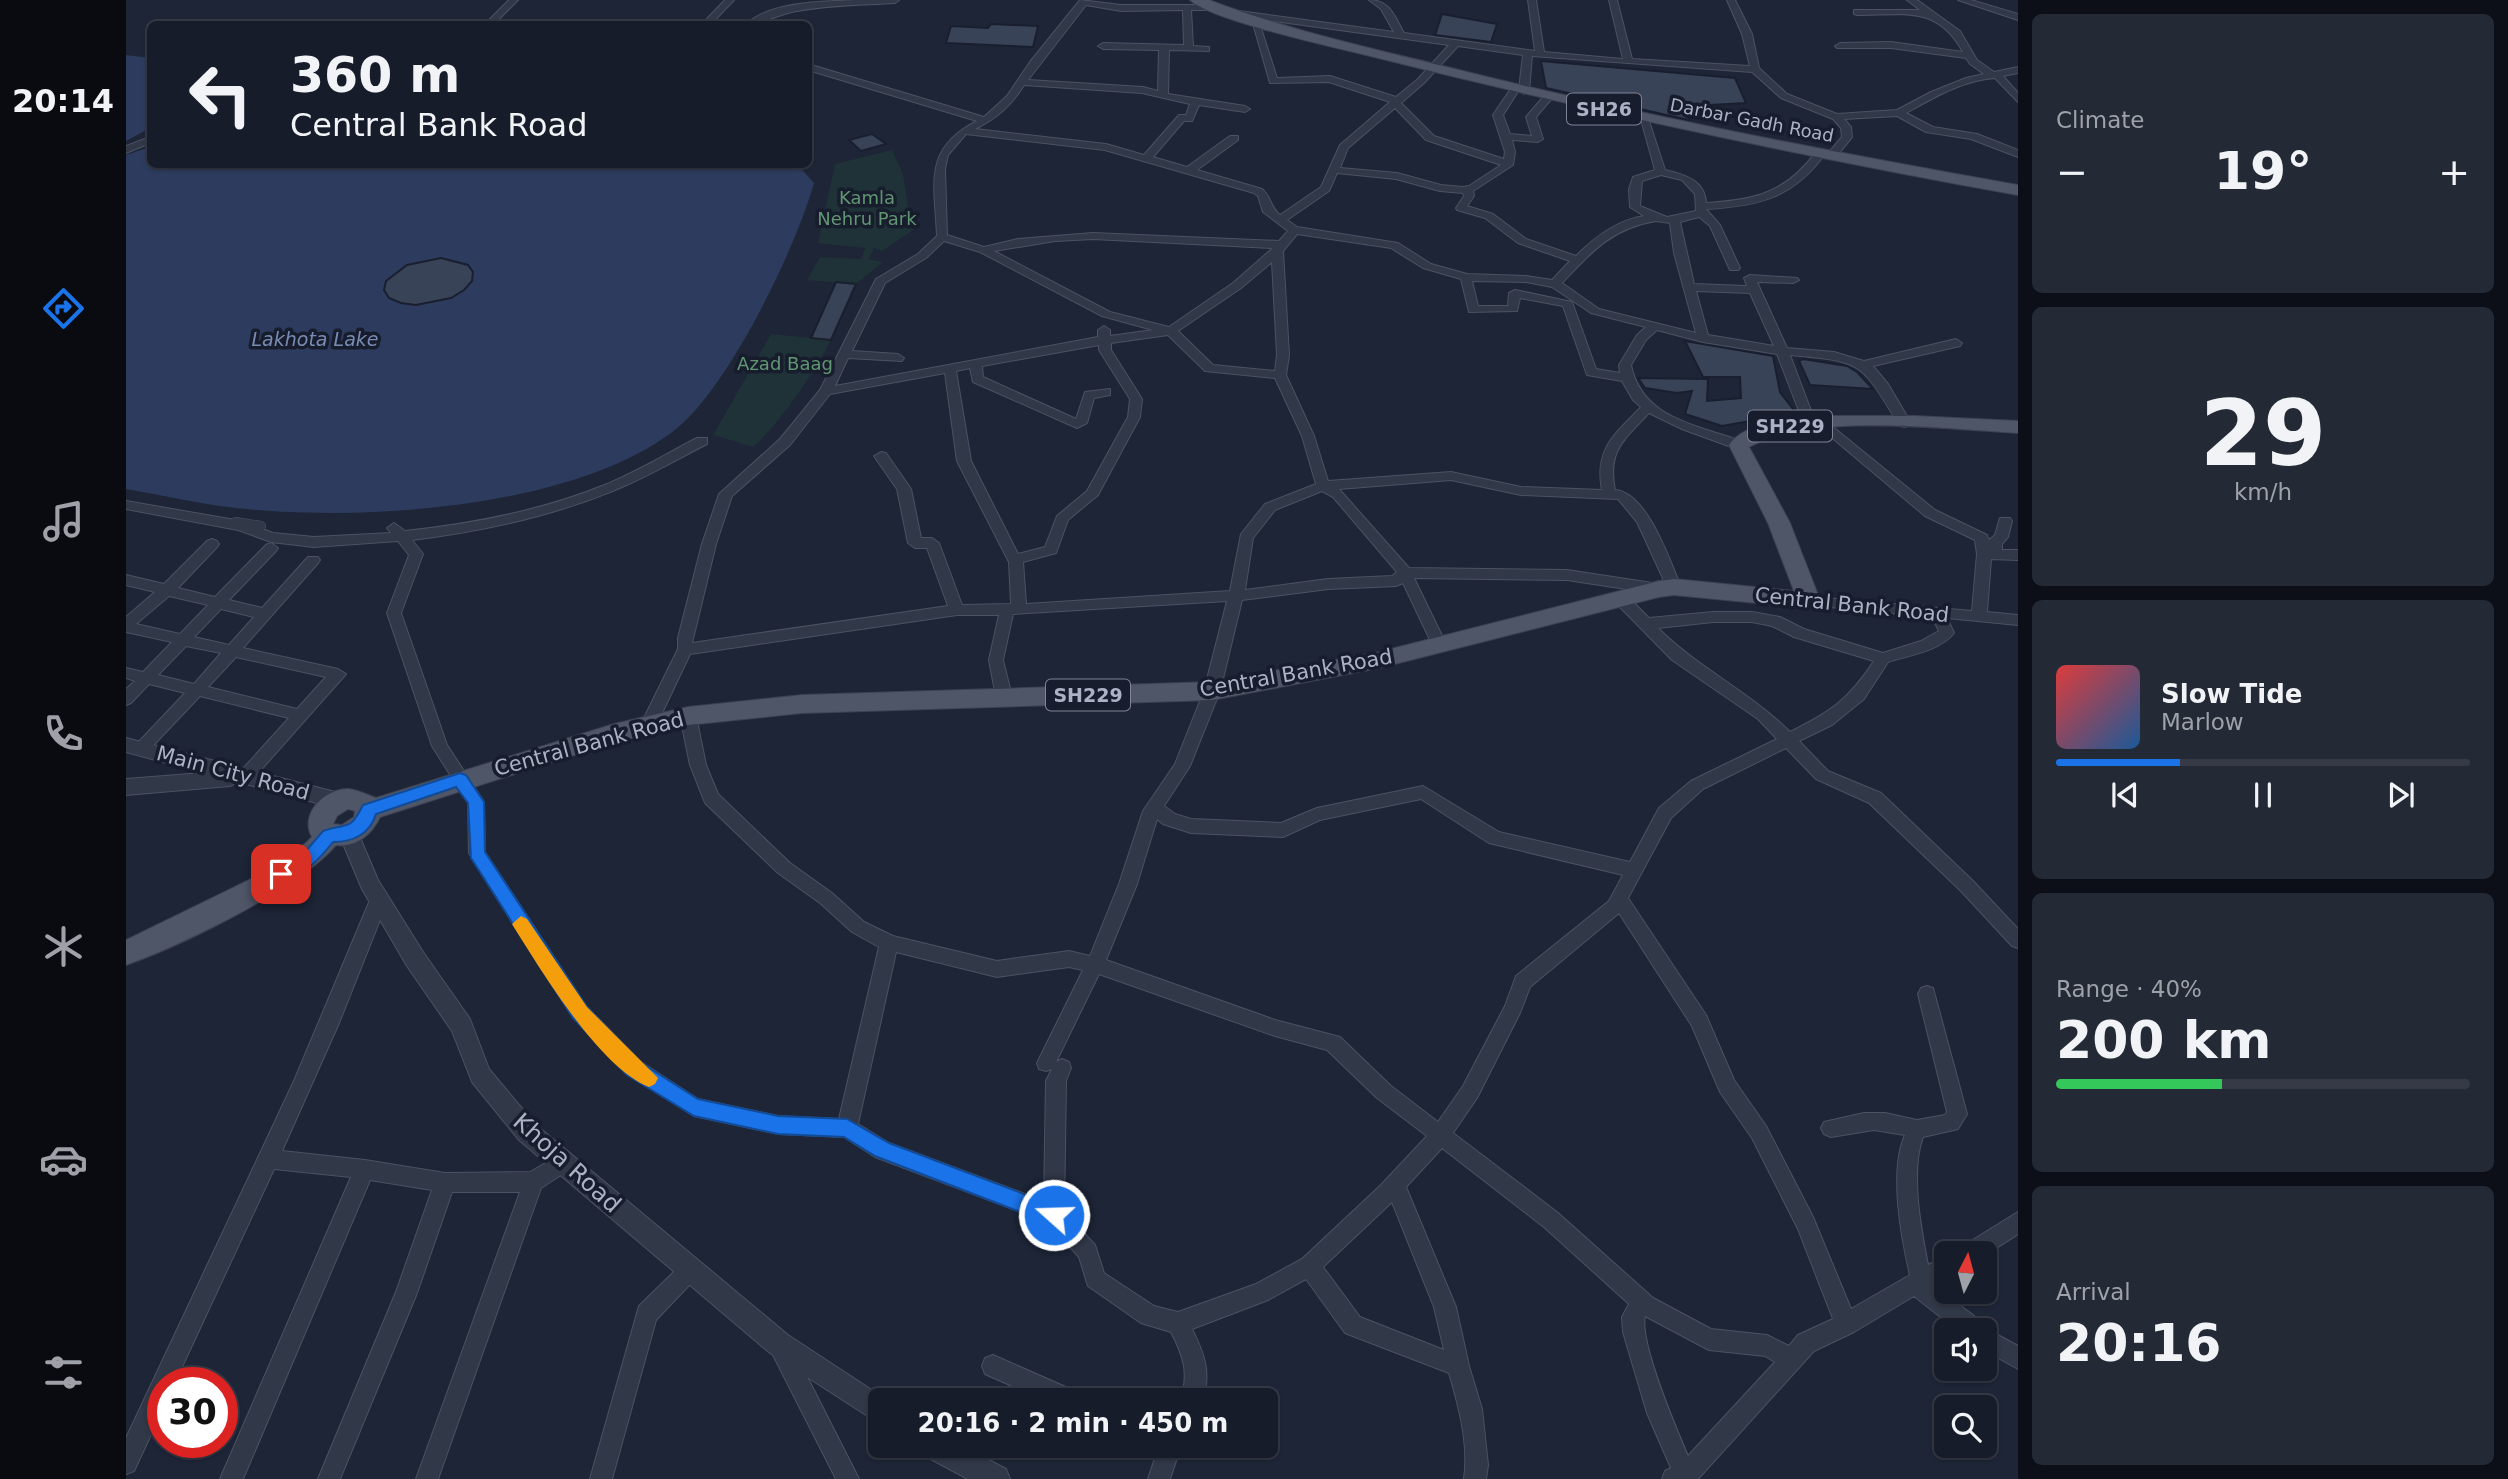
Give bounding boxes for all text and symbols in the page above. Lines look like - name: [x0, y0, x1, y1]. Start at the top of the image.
- text: 360 m: [290, 47, 460, 104]
- icon: left: [175, 49, 266, 140]
- text: 20:14: [12, 82, 114, 120]
- road number: SH26: [1567, 94, 1641, 124]
- street label: Darbar Gadh Road: [1668, 94, 1836, 146]
- text: Central Bank Road: [290, 106, 588, 144]
- text: Climate: [2056, 107, 2145, 133]
- text: 19°: [2214, 141, 2312, 201]
- text: −: [2056, 150, 2088, 194]
- text: +: [2438, 150, 2470, 194]
- park label: Kamla Nehru Park: [817, 187, 917, 229]
- icon: directions: [39, 284, 88, 333]
- water label: Lakhota Lake: [252, 328, 378, 350]
- park label: Azad Baag: [737, 353, 833, 374]
- text: 29: [2200, 381, 2326, 486]
- road number: SH229: [1748, 410, 1832, 442]
- text: km/h: [2234, 479, 2292, 505]
- icon: music: [39, 497, 88, 546]
- street label: Central Bank Road: [1754, 583, 1950, 627]
- street label: Central Bank Road: [1198, 644, 1394, 702]
- text: Slow Tide: [2161, 679, 2302, 709]
- road number: SH229: [1046, 680, 1130, 710]
- street label: Central Bank Road: [492, 707, 686, 781]
- icon: phone: [39, 709, 88, 758]
- text: Marlow: [2161, 709, 2244, 735]
- street label: Main City Road: [154, 741, 312, 805]
- icon: previous: [2106, 776, 2144, 814]
- icon: pause: [2244, 776, 2282, 814]
- icon: next: [2382, 776, 2420, 814]
- pin: [251, 844, 311, 904]
- icon: arrive: [262, 855, 300, 893]
- icon: climate: [39, 922, 88, 971]
- text: Range · 40%: [2056, 976, 2202, 1002]
- text: 200 km: [2056, 1010, 2271, 1070]
- street label: Khoja Road: [508, 1107, 626, 1219]
- icon: car: [39, 1135, 88, 1184]
- position arrow: [1017, 1178, 1091, 1252]
- north arrow: [1934, 1241, 1997, 1304]
- map controls: [1934, 1241, 1997, 1458]
- text: Arrival: [2056, 1279, 2131, 1305]
- text: 20:16: [2056, 1313, 2222, 1373]
- button: sound: [1934, 1318, 1997, 1381]
- icon: filters: [39, 1348, 88, 1397]
- speed limit sign: 30: [147, 1367, 238, 1458]
- button: search: [1934, 1395, 1997, 1458]
- text: 20:16 · 2 min · 450 m: [918, 1408, 1228, 1438]

